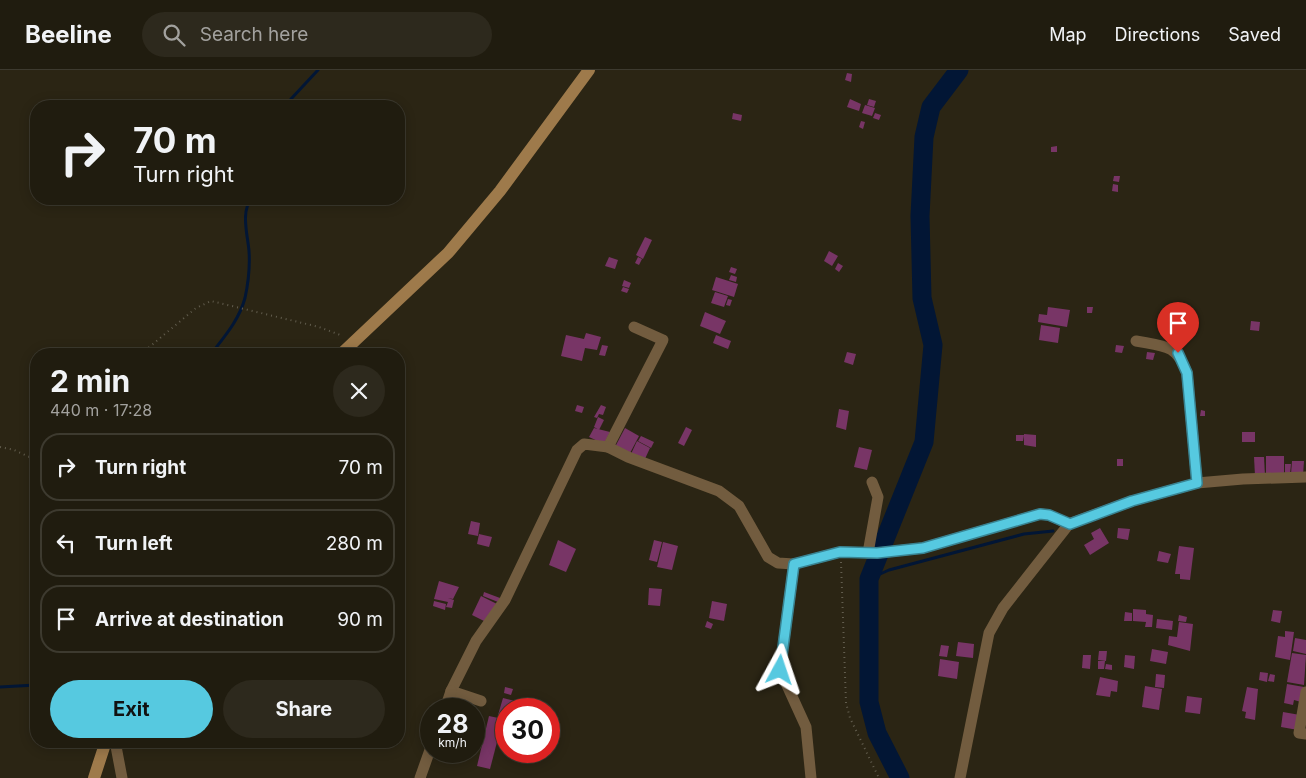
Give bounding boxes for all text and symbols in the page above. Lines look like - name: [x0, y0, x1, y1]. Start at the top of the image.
- search box: [142, 12, 492, 57]
- text: Beeline: [25, 20, 112, 49]
- icon: search: [160, 21, 188, 49]
- text: Search here: [200, 23, 308, 46]
- text: Map: [1049, 24, 1087, 45]
- text: Directions: [1115, 24, 1200, 45]
- text: Saved: [1228, 24, 1281, 45]
- text: 70 m: [133, 119, 217, 161]
- icon: right: [50, 120, 115, 185]
- text: Turn right: [133, 161, 234, 187]
- pin: [1157, 302, 1199, 353]
- icon: arrive: [1164, 309, 1192, 337]
- text: 2 min: [50, 363, 130, 399]
- button: close: [333, 365, 385, 417]
- text: 440 m · 17:28: [50, 400, 152, 420]
- icon: right: [52, 453, 80, 481]
- text: Turn right: [95, 456, 186, 479]
- text: 70 m: [339, 456, 383, 479]
- icon: left: [52, 529, 80, 557]
- text: Turn left: [95, 532, 173, 555]
- text: 280 m: [326, 532, 383, 555]
- icon: arrive: [52, 605, 80, 633]
- text: Arrive at destination: [95, 608, 284, 631]
- text: 90 m: [337, 608, 383, 631]
- position arrow: [753, 643, 805, 695]
- button: Exit: [50, 680, 213, 738]
- button: Share: [223, 680, 385, 738]
- speed limit sign: 30: [495, 698, 560, 763]
- text: 28: [436, 709, 469, 739]
- text: km/h: [438, 735, 467, 750]

